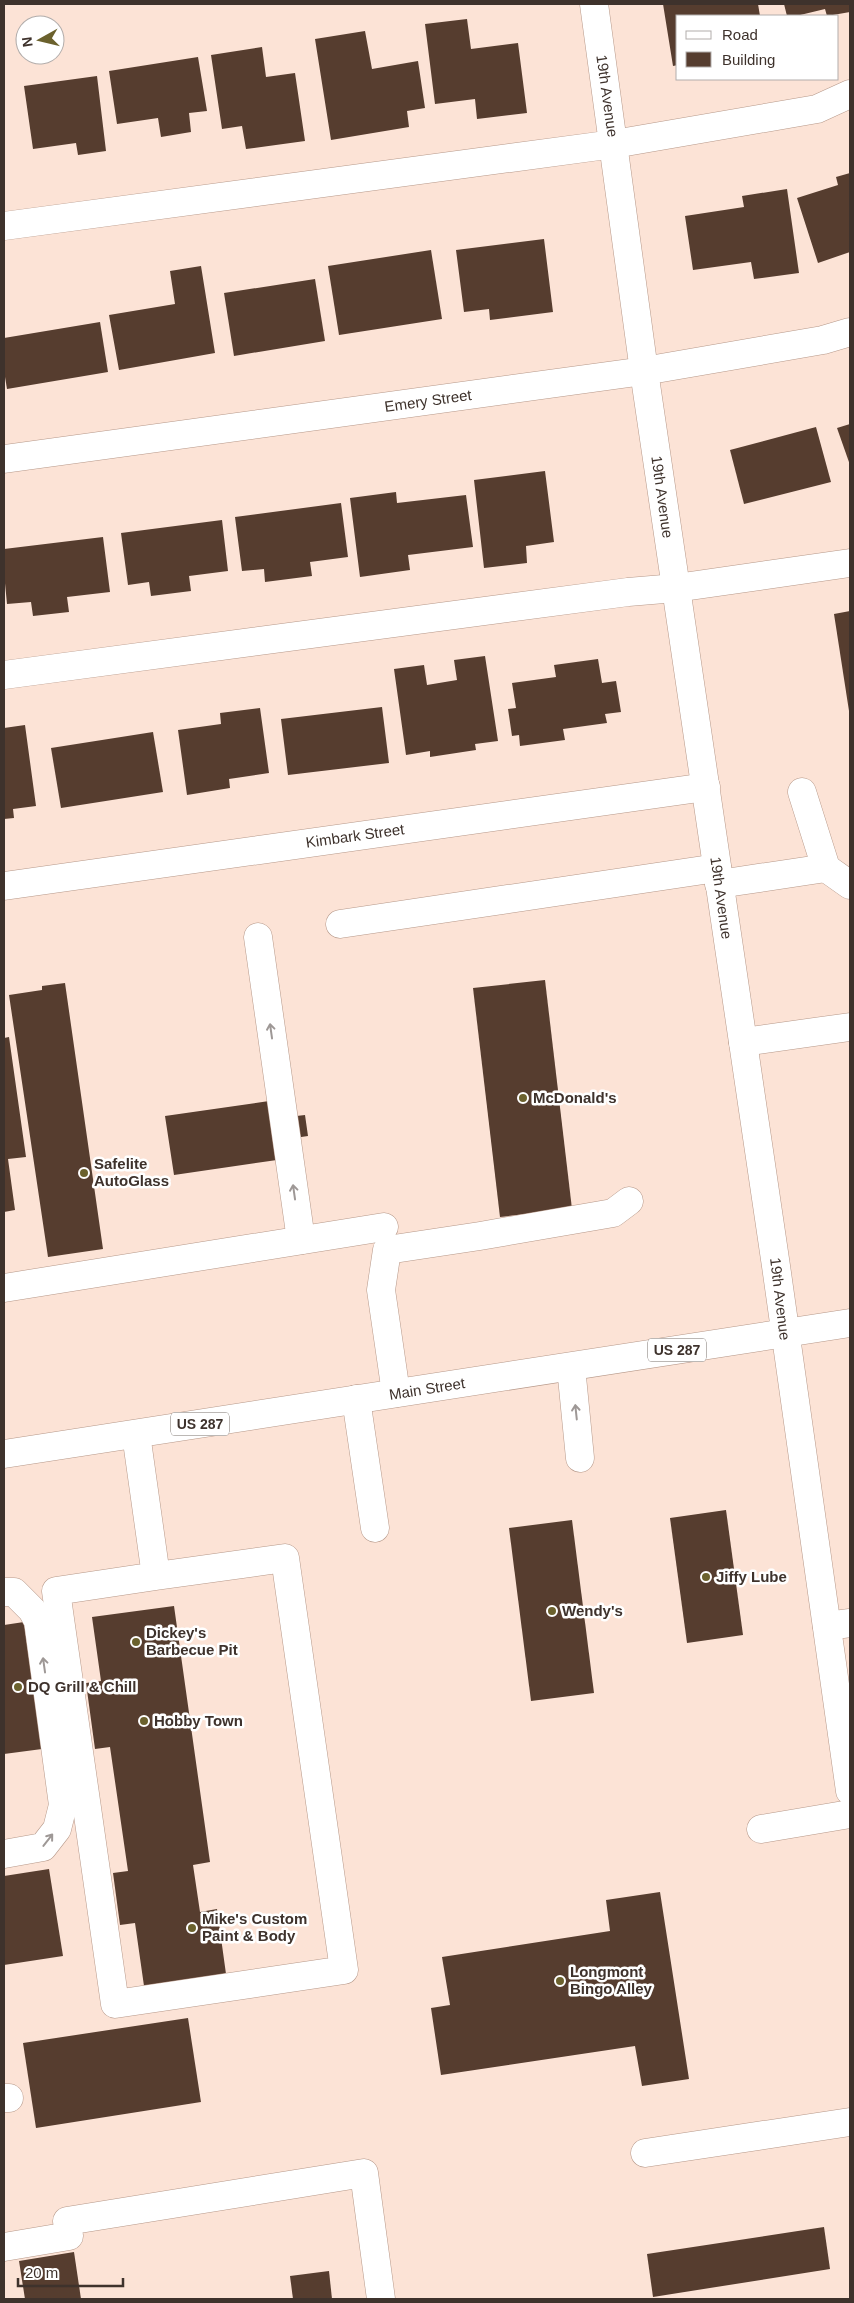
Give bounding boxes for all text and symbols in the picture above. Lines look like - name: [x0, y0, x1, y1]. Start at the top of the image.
- north arrow: [15, 15, 65, 65]
- legend: [676, 15, 839, 80]
- text: Road: [722, 26, 758, 43]
- text: N: [18, 36, 36, 48]
- text: Building: [722, 51, 775, 68]
- street label: 19th Avenue: [593, 54, 622, 138]
- street label: Emery Street: [383, 386, 473, 415]
- street label: 19th Avenue: [648, 455, 677, 539]
- street label: Kimbark Street: [305, 820, 406, 851]
- street label: 19th Avenue: [707, 856, 736, 940]
- one-way arrow: [266, 1023, 276, 1039]
- place label: McDonald's: [533, 1089, 617, 1106]
- marker: McDonald's: [517, 1092, 529, 1104]
- place label: Safelite AutoGlass: [94, 1155, 169, 1189]
- marker: Safelite AutoGlass: [78, 1167, 90, 1179]
- one-way arrow: [289, 1184, 299, 1200]
- street label: 19th Avenue: [767, 1257, 794, 1341]
- road number: US 287: [648, 1338, 706, 1362]
- street label: Main Street: [388, 1374, 467, 1403]
- one-way arrow: [571, 1404, 580, 1420]
- road number: US 287: [171, 1412, 229, 1436]
- place label: Jiffy Lube: [716, 1568, 787, 1585]
- marker: Jiffy Lube: [700, 1571, 712, 1583]
- place label: Wendy's: [562, 1602, 623, 1619]
- marker: Wendy's: [546, 1605, 558, 1617]
- place label: Dickey's Barbecue Pit: [146, 1624, 238, 1658]
- marker: Dickey's Barbecue Pit: [130, 1636, 142, 1648]
- one-way arrow: [39, 1657, 49, 1673]
- place label: DQ Grill & Chill: [28, 1678, 136, 1695]
- marker: DQ Grill & Chill: [12, 1681, 24, 1693]
- place label: Hobby Town: [154, 1712, 243, 1729]
- marker: Hobby Town: [138, 1715, 150, 1727]
- one-way arrow: [43, 1834, 54, 1847]
- place label: Mike's Custom Paint & Body: [202, 1910, 307, 1944]
- marker: Mike's Custom Paint & Body: [186, 1922, 198, 1934]
- place label: Longmont Bingo Alley: [570, 1963, 653, 1997]
- marker: Longmont Bingo Alley: [554, 1975, 566, 1987]
- scale bar: [18, 2256, 122, 2288]
- text: 20 m: [25, 2264, 58, 2281]

